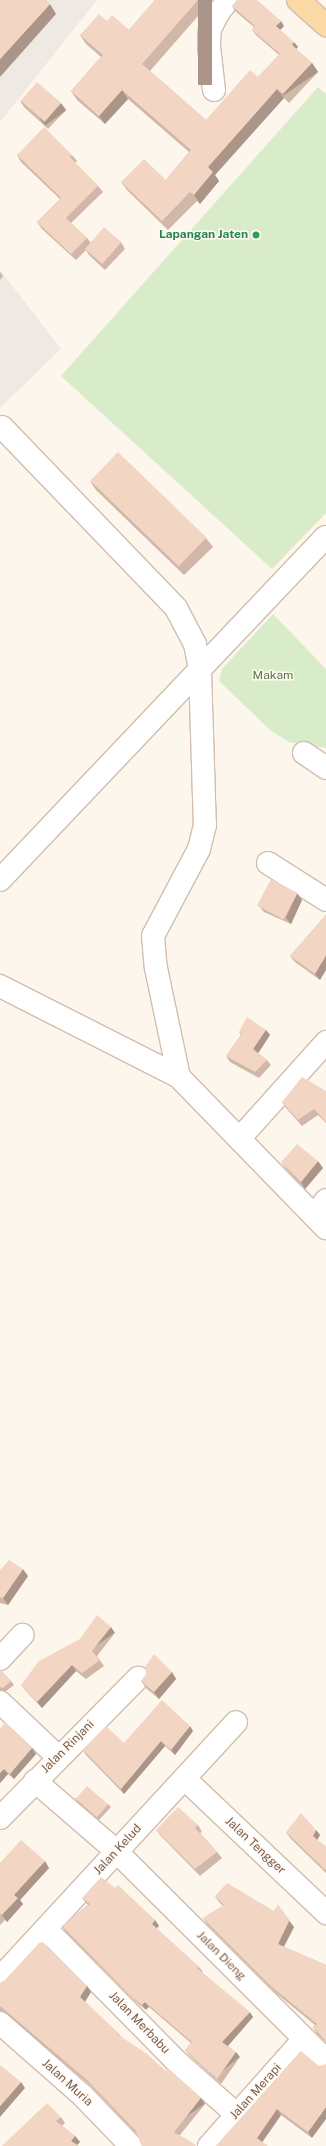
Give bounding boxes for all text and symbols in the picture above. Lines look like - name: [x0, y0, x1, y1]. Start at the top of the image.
- place label: Lapangan Jaten: [159, 228, 248, 242]
- marker: Lapangan Jaten: [251, 230, 261, 240]
- park label: Makam: [253, 669, 293, 683]
- street label: Jalan Rinjani: [38, 1717, 98, 1777]
- street label: Jalan Tengger: [222, 1814, 288, 1878]
- street label: Jalan Kelud: [91, 1822, 145, 1878]
- street label: Jalan Dieng: [193, 1928, 249, 1984]
- street label: Jalan Merbabu: [106, 1989, 172, 2057]
- street label: Jalan Muria: [39, 2056, 95, 2110]
- street label: Jalan Merapi: [227, 2061, 285, 2123]

